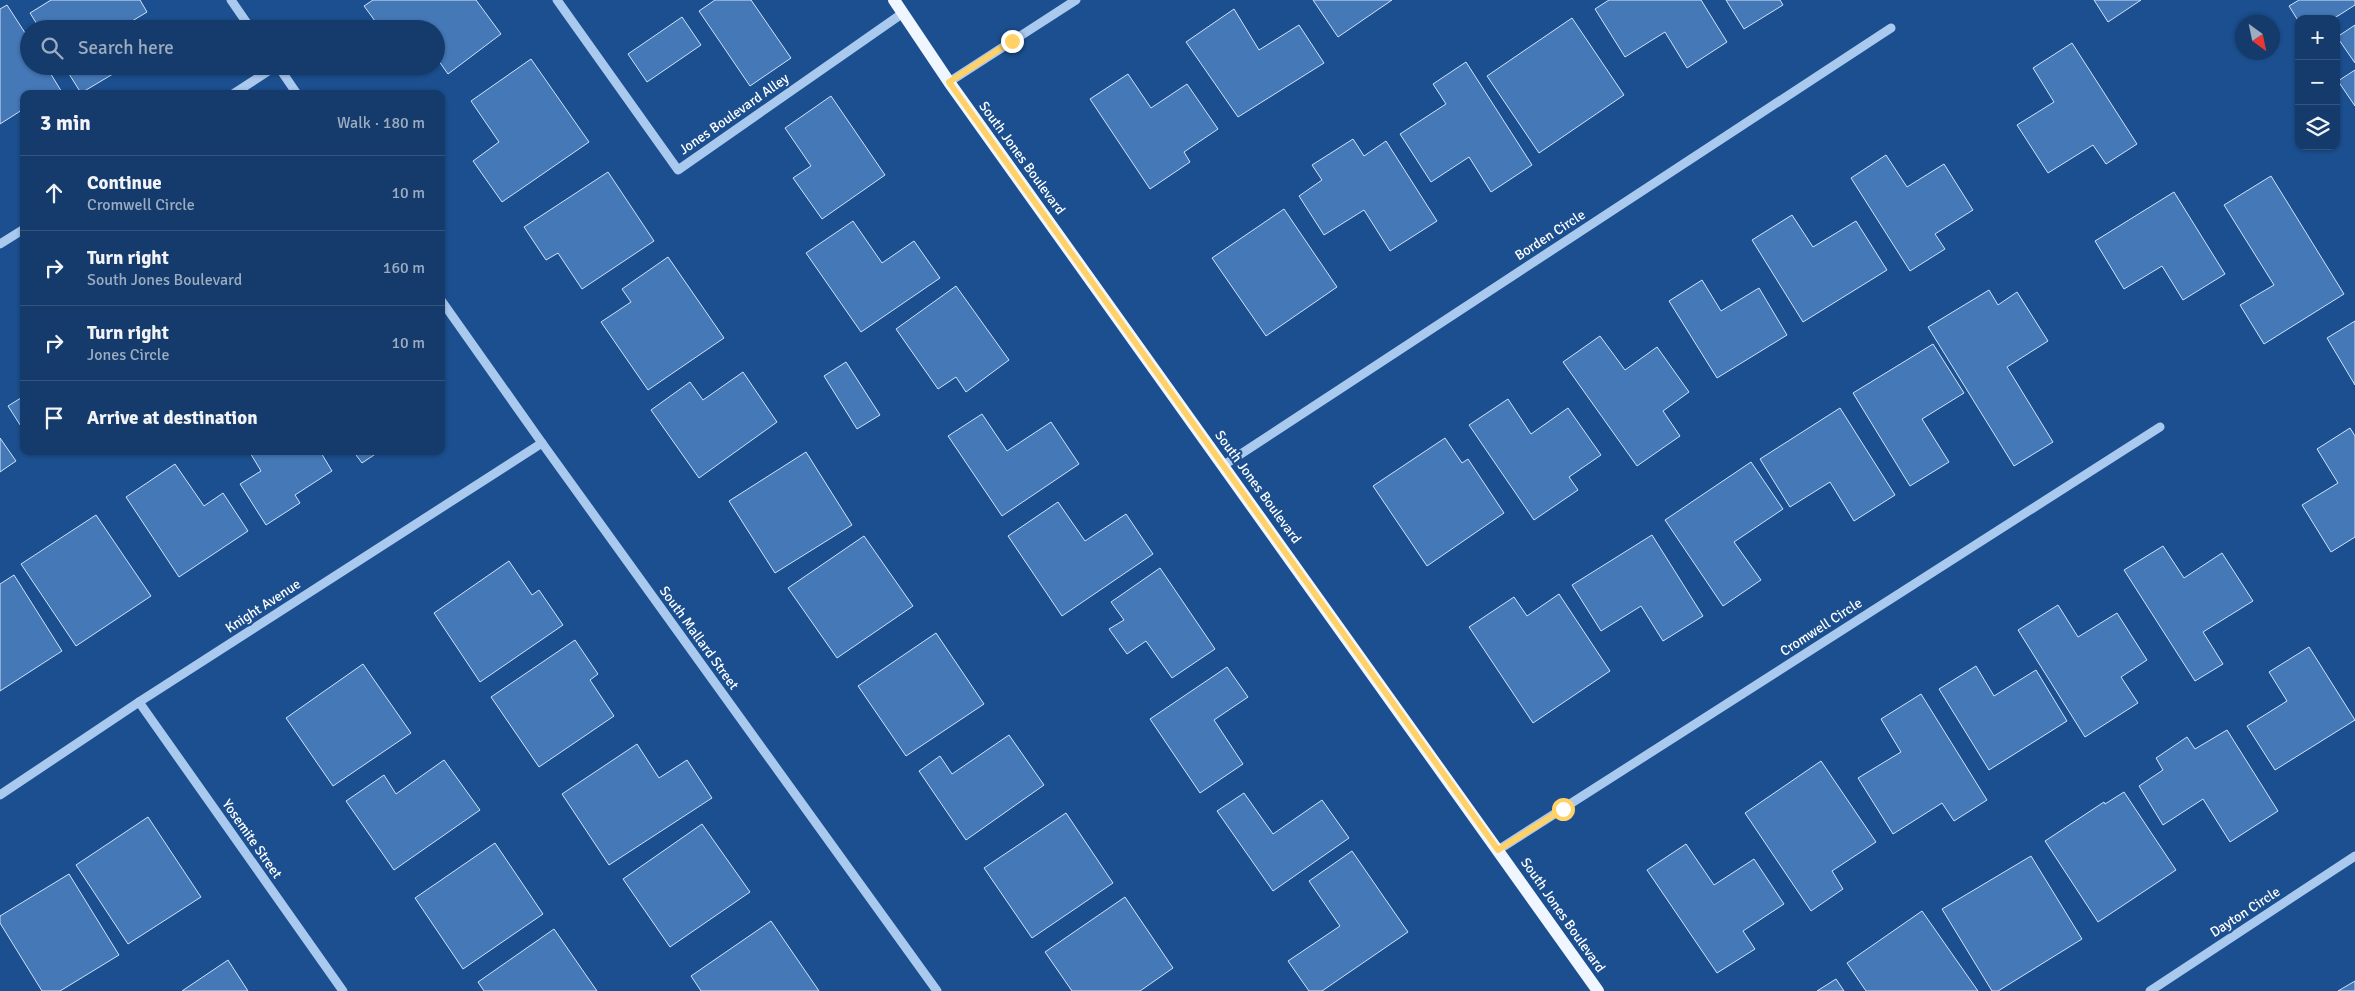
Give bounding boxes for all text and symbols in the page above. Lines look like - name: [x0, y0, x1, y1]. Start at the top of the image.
- north arrow: [2235, 15, 2280, 60]
- map controls: [2295, 15, 2340, 150]
- button: +: [2295, 15, 2340, 60]
- search box: [20, 20, 445, 75]
- route end: [1001, 30, 1024, 53]
- icon: search: [38, 34, 66, 62]
- text: Search here: [78, 36, 174, 60]
- button: −: [2295, 60, 2340, 105]
- street label: Jones Boulevard Alley: [676, 69, 793, 158]
- street label: South Jones Boulevard: [975, 98, 1069, 218]
- button: layers: [2295, 105, 2340, 150]
- text: 3 min: [40, 110, 91, 136]
- text: Walk · 180 m: [337, 113, 425, 133]
- text: Continue: [87, 171, 162, 195]
- icon: ahead: [40, 179, 68, 207]
- text: 10 m: [391, 183, 425, 203]
- text: Cromwell Circle: [87, 195, 195, 215]
- street label: Borden Circle: [1512, 206, 1588, 264]
- text: Turn right: [87, 246, 169, 270]
- icon: right: [40, 254, 68, 282]
- text: 160 m: [383, 258, 425, 278]
- text: South Jones Boulevard: [87, 270, 242, 290]
- text: Turn right: [87, 321, 169, 345]
- icon: right: [40, 329, 68, 357]
- text: 10 m: [391, 333, 425, 353]
- text: Jones Circle: [87, 345, 169, 365]
- icon: arrive: [40, 404, 68, 432]
- text: Arrive at destination: [87, 406, 258, 430]
- street label: South Jones Boulevard: [1211, 427, 1305, 547]
- street label: Knight Avenue: [222, 575, 304, 637]
- street label: South Mallard Street: [656, 583, 742, 693]
- street label: Cromwell Circle: [1777, 594, 1865, 660]
- street label: Yosemite Street: [218, 796, 286, 882]
- route start: [1552, 798, 1575, 821]
- street label: South Jones Boulevard: [1517, 854, 1609, 976]
- street label: Dayton Circle: [2207, 883, 2283, 941]

